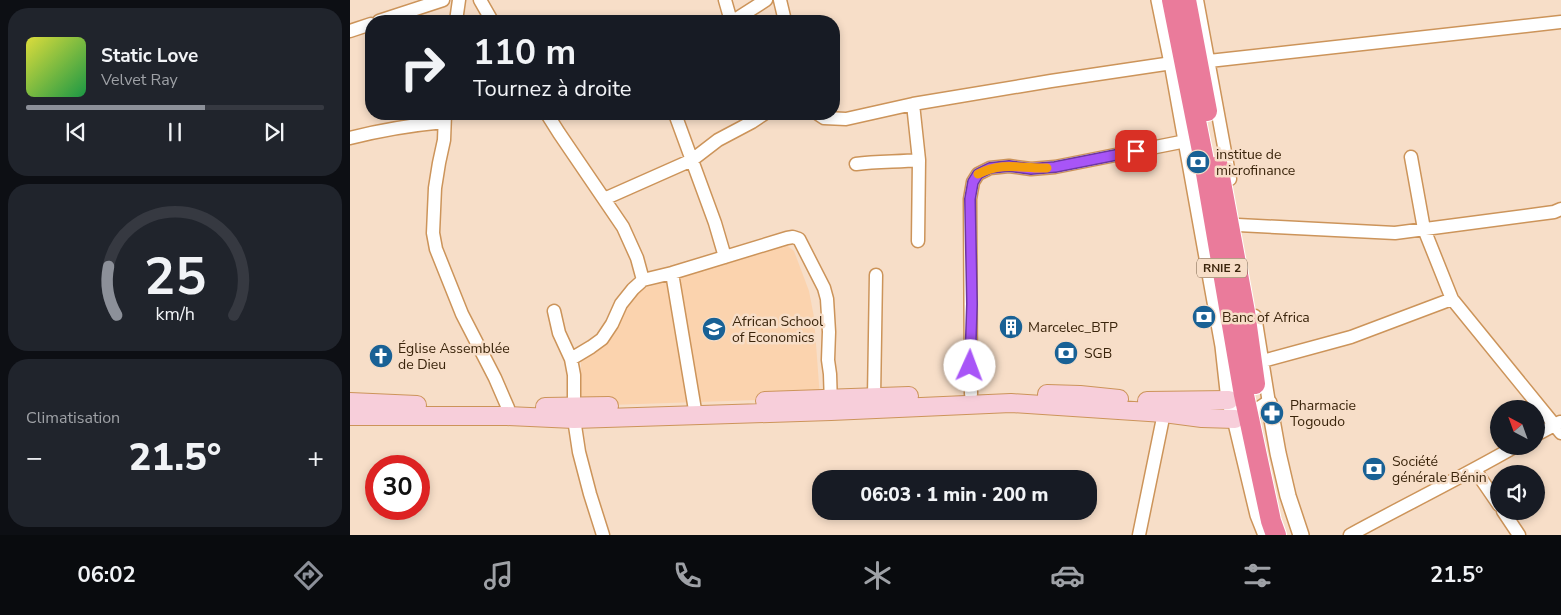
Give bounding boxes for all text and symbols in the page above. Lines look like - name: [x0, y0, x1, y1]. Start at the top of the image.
- text: 110 m: [473, 29, 576, 76]
- icon: right: [390, 35, 455, 100]
- text: Static Love: [101, 43, 198, 69]
- text: Velvet Ray: [101, 69, 178, 91]
- text: Tournez à droite: [473, 74, 632, 104]
- icon: previous: [62, 118, 90, 146]
- icon: pause: [161, 118, 189, 146]
- icon: next: [260, 118, 288, 146]
- pin: [1115, 130, 1157, 172]
- icon: arrive: [1122, 137, 1150, 165]
- place label: institue de microfinance: [1216, 145, 1295, 180]
- bank icon: institue de microfinance: [1185, 149, 1211, 175]
- text: 25: [144, 241, 206, 312]
- road number: RNIE 2: [1197, 258, 1247, 278]
- text: km/h: [155, 302, 195, 326]
- bank icon: Banc of Africa: [1191, 304, 1217, 330]
- place label: Banc of Africa: [1222, 308, 1310, 327]
- place label: African School of Economics: [732, 312, 824, 347]
- building icon: Marcelec_BTP: [998, 314, 1024, 340]
- school or university icon: African School of Economics: [701, 316, 727, 342]
- place label: Marcelec_BTP: [1028, 318, 1118, 337]
- place label: Église Assemblée de Dieu: [398, 339, 510, 374]
- position arrow: [943, 339, 995, 391]
- bank icon: SGB: [1053, 340, 1079, 366]
- church icon: Église Assemblée de Dieu: [368, 343, 394, 369]
- place label: SGB: [1084, 344, 1112, 363]
- place label: Pharmacie Togoudo: [1290, 396, 1356, 431]
- pharmacy icon: Pharmacie Togoudo: [1259, 400, 1285, 426]
- north arrow: [1490, 400, 1545, 455]
- map controls: [1490, 400, 1545, 520]
- text: Climatisation: [26, 407, 120, 429]
- text: 21.5°: [129, 432, 221, 483]
- text: −: [26, 439, 43, 477]
- text: +: [307, 439, 324, 477]
- place label: Société générale Bénin: [1392, 452, 1487, 487]
- speed limit sign: 30: [365, 455, 430, 520]
- bank icon: Société générale Bénin: [1361, 456, 1387, 482]
- button: sound: [1490, 465, 1545, 520]
- text: 06:03 · 1 min · 200 m: [861, 482, 1048, 508]
- icon: directions: [291, 558, 326, 593]
- icon: music: [481, 558, 516, 593]
- icon: phone: [670, 558, 705, 593]
- icon: climate: [860, 558, 895, 593]
- icon: car: [1050, 558, 1085, 593]
- icon: filters: [1240, 558, 1275, 593]
- text: 06:02: [77, 560, 136, 590]
- text: 21.5°: [1430, 560, 1483, 590]

